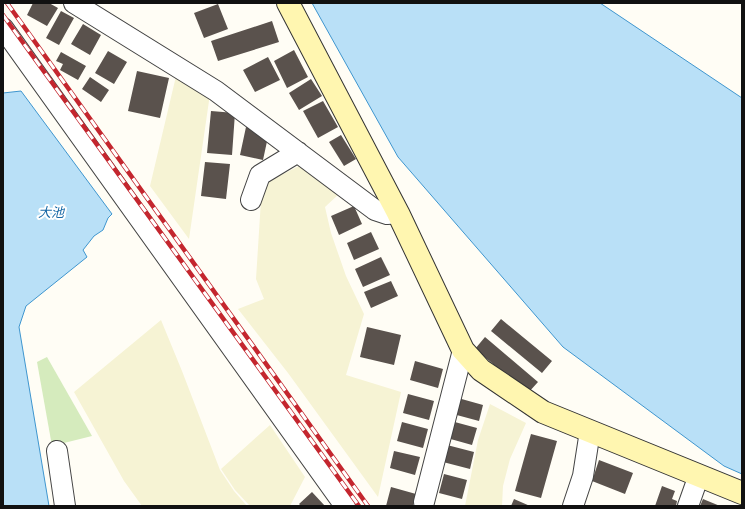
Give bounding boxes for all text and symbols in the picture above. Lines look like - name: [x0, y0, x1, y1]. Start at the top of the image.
- water label: 大池: [38, 205, 66, 220]

